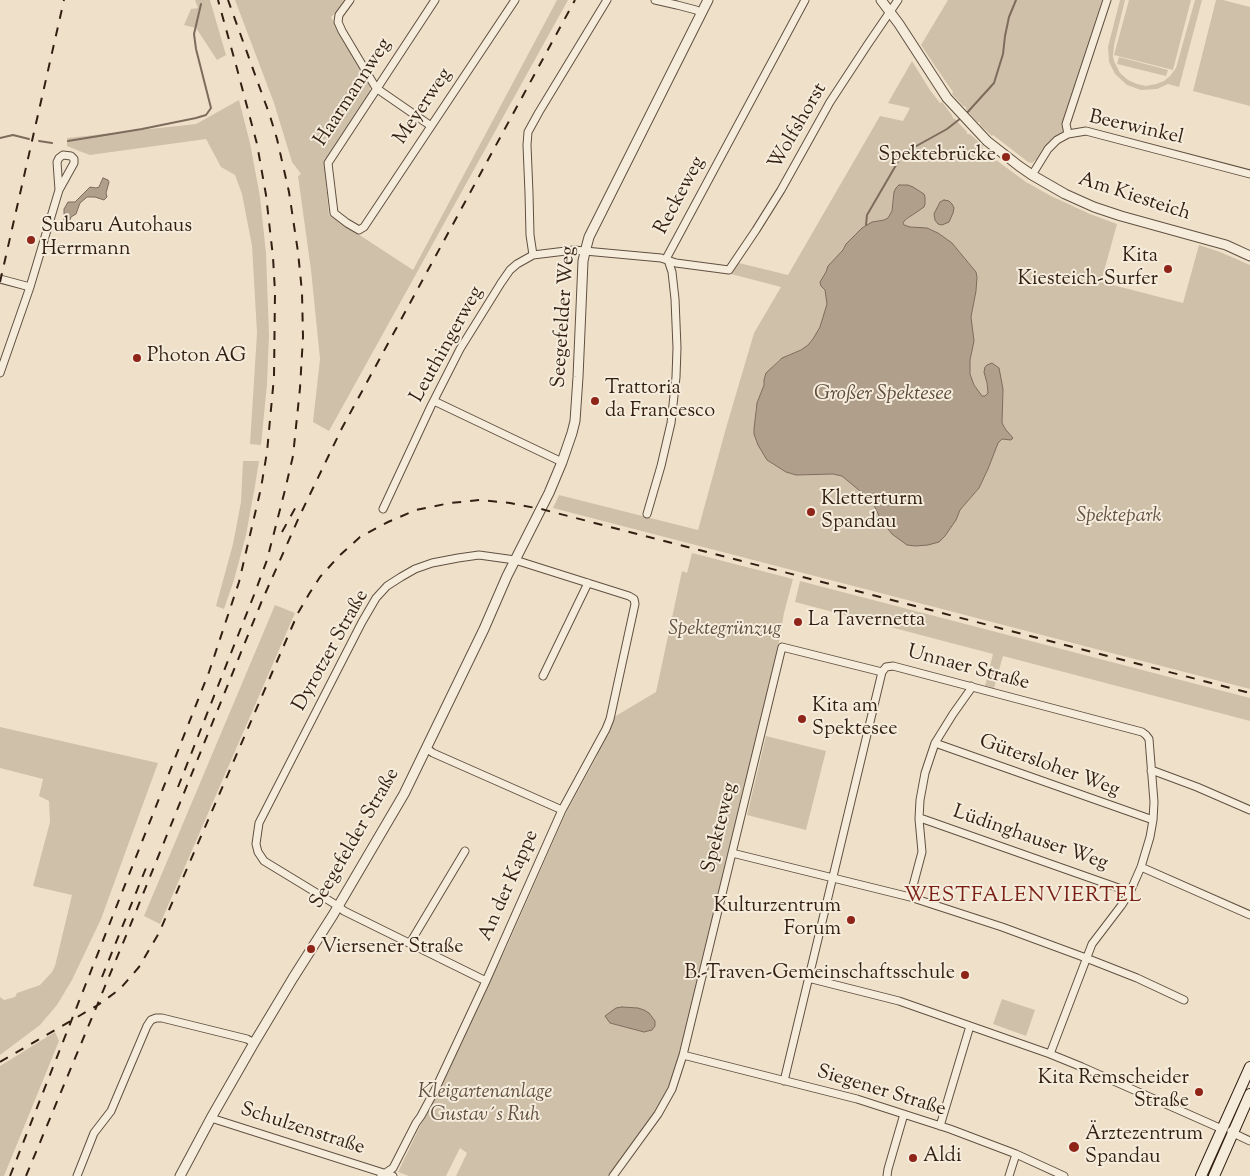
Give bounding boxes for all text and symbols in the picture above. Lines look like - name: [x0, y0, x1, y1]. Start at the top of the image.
- street label: Haarmannweg: [310, 35, 398, 151]
- street label: Meyerweg: [390, 64, 458, 150]
- street label: Wolfshorst: [765, 79, 833, 175]
- street label: Beerwinkel: [1086, 106, 1186, 152]
- place label: Spektebrücke: [878, 145, 996, 169]
- marker: Spektebrücke: [1000, 151, 1012, 163]
- street label: Reckeweg: [650, 153, 712, 239]
- street label: Am Kiesteich: [1075, 169, 1193, 227]
- place label: Subaru Autohaus Herrmann: [41, 216, 192, 263]
- marker: Subaru Autohaus Herrmann: [25, 234, 37, 246]
- street label: Seegefelder Weg: [548, 245, 582, 389]
- place label: Kita Kiesteich-Surfer: [1017, 246, 1158, 293]
- marker: Kita Kiesteich-Surfer: [1162, 263, 1174, 275]
- street label: Leuthingerweg: [406, 283, 490, 407]
- place label: Photon AG: [147, 346, 246, 370]
- marker: Photon AG: [131, 352, 143, 364]
- place label: Trattoria da Francesco: [605, 378, 715, 425]
- water label: Großer Spektesee: [814, 382, 952, 408]
- marker: Trattoria da Francesco: [589, 395, 601, 407]
- place label: Kletterturm Spandau: [821, 489, 923, 536]
- marker: Kletterturm Spandau: [805, 506, 817, 518]
- park label: Spektepark: [1077, 506, 1161, 530]
- street label: Dyrotzer Straße: [289, 586, 375, 716]
- place label: La Tavernetta: [808, 610, 925, 634]
- marker: La Tavernetta: [792, 616, 804, 628]
- park label: Spektegrünzug: [668, 619, 782, 643]
- street label: Unnaer Straße: [904, 641, 1032, 697]
- place label: Kita am Spektesee: [812, 696, 898, 743]
- marker: Kita am Spektesee: [796, 713, 808, 725]
- street label: Gütersloher Weg: [976, 730, 1122, 804]
- street label: Seegefelder Straße: [306, 765, 406, 913]
- street label: Spekteweg: [698, 780, 744, 876]
- street label: Lüdinghauser Weg: [949, 801, 1111, 877]
- street label: An der Kappe: [475, 827, 545, 945]
- district label: WESTFALENVIERTEL: [902, 884, 1144, 910]
- place label: Kulturzentrum Forum: [714, 896, 841, 943]
- marker: Kulturzentrum Forum: [845, 914, 857, 926]
- place label: Viersener Straße: [321, 937, 464, 961]
- marker: Viersener Straße: [305, 943, 317, 955]
- place label: B.-Traven-Gemeinschaftsschule: [684, 963, 955, 987]
- marker: B.-Traven-Gemeinschaftsschule: [959, 969, 971, 981]
- street label: Siegener Straße: [813, 1061, 949, 1123]
- place label: Kita Remscheider Straße: [1038, 1068, 1189, 1115]
- park label: Kleigartenanlage Gustav´s Ruh: [418, 1082, 552, 1129]
- marker: Kita Remscheider Straße: [1193, 1086, 1205, 1098]
- street label: Schulzenstraße: [237, 1099, 367, 1161]
- place label: Ärztezentrum Spandau: [1085, 1124, 1203, 1171]
- marker: Ärztezentrum Spandau: [1067, 1140, 1081, 1154]
- place label: Aldi: [923, 1146, 962, 1170]
- marker: Aldi: [907, 1152, 919, 1164]

